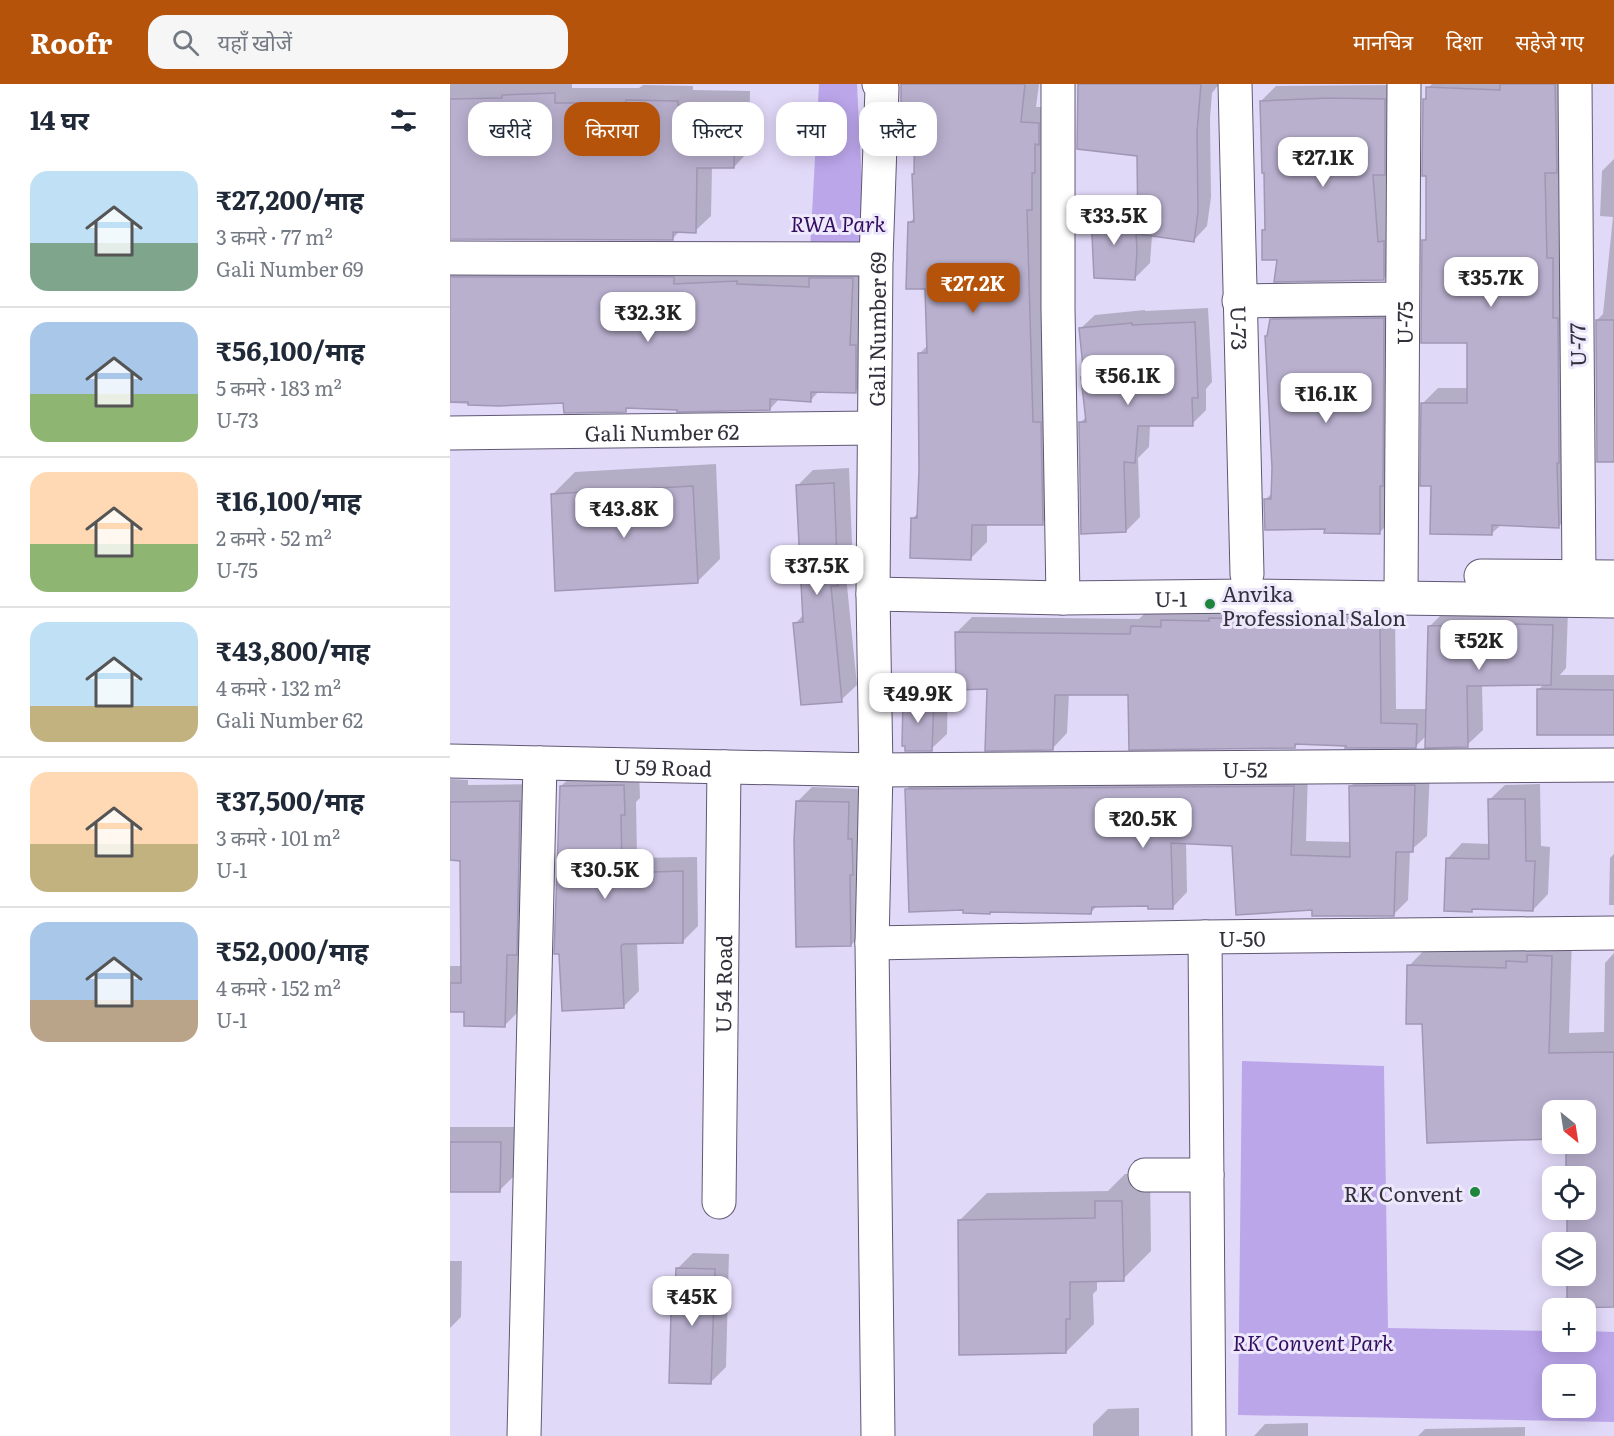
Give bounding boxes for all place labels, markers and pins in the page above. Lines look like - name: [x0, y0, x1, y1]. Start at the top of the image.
- pin: ₹27.1K: [1274, 137, 1372, 188]
- pin: ₹33.5K: [1065, 195, 1163, 246]
- pin: ₹35.7K: [1442, 257, 1540, 308]
- pin: ₹27.2K: [924, 263, 1022, 314]
- pin: ₹32.3K: [599, 292, 697, 343]
- pin: ₹56.1K: [1079, 355, 1177, 406]
- pin: ₹16.1K: [1277, 373, 1375, 424]
- pin: ₹43.8K: [575, 488, 673, 539]
- pin: ₹37.5K: [768, 545, 866, 596]
- place label: Anvika Professional Salon: [1222, 577, 1406, 632]
- marker: Anvika Professional Salon: [1203, 597, 1217, 611]
- pin: ₹52K: [1443, 620, 1515, 671]
- pin: ₹49.9K: [869, 673, 967, 724]
- pin: ₹20.5K: [1094, 798, 1192, 849]
- pin: ₹30.5K: [556, 849, 654, 900]
- place label: RK Convent: [1344, 1177, 1464, 1208]
- marker: RK Convent: [1468, 1185, 1482, 1199]
- pin: ₹45K: [656, 1276, 728, 1327]

